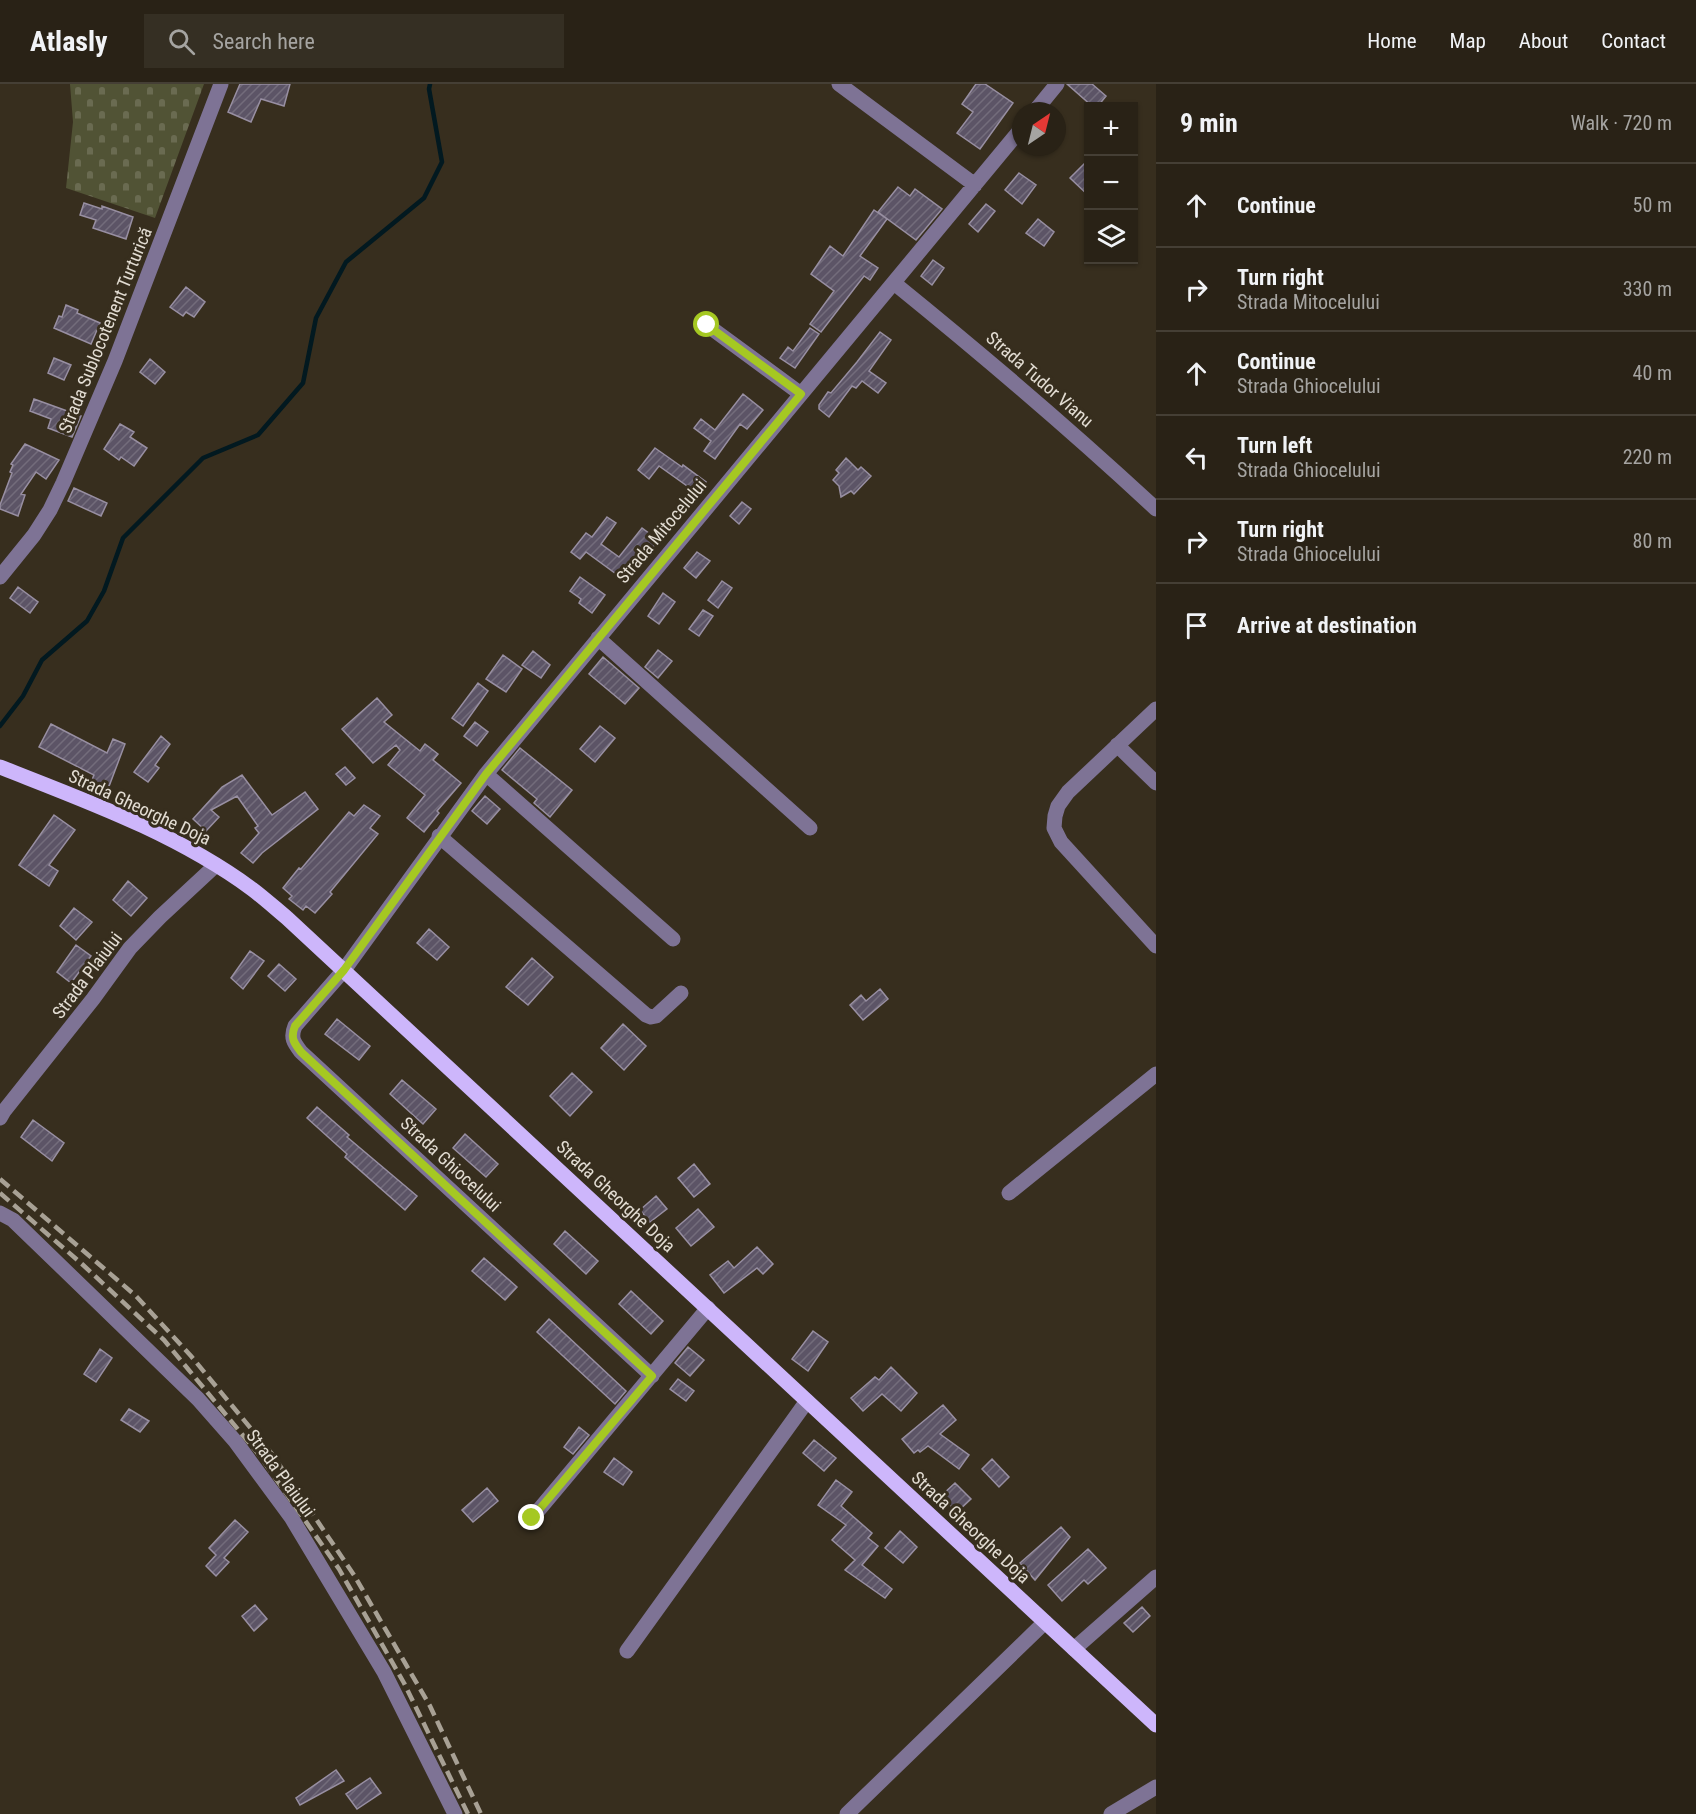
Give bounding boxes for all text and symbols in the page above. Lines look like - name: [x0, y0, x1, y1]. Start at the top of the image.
- search box: [144, 14, 564, 68]
- text: Atlasly: [30, 25, 108, 58]
- icon: search: [165, 25, 198, 58]
- text: Search here: [213, 29, 315, 54]
- text: Home: [1367, 29, 1417, 53]
- text: Map: [1450, 29, 1486, 53]
- text: About: [1519, 29, 1568, 53]
- text: Contact: [1601, 29, 1666, 53]
- north arrow: [1012, 102, 1066, 156]
- map controls: [1084, 102, 1138, 264]
- button: +: [1084, 102, 1138, 156]
- text: 9 min: [1180, 108, 1238, 138]
- text: Walk · 720 m: [1571, 111, 1672, 135]
- button: −: [1084, 156, 1138, 210]
- icon: ahead: [1180, 189, 1213, 222]
- text: Continue: [1237, 193, 1316, 218]
- text: 50 m: [1633, 193, 1672, 217]
- button: layers: [1084, 210, 1138, 264]
- street label: Strada Sublocotenent Turturică: [54, 224, 156, 436]
- text: Turn right: [1237, 265, 1324, 290]
- icon: right: [1180, 273, 1213, 306]
- text: 330 m: [1623, 277, 1672, 301]
- text: Strada Mitocelului: [1237, 290, 1380, 314]
- route start: [693, 311, 719, 337]
- street label: Strada Tudor Vianu: [982, 327, 1098, 431]
- text: Continue: [1237, 349, 1316, 374]
- icon: ahead: [1180, 357, 1213, 390]
- text: 40 m: [1633, 361, 1672, 385]
- text: Strada Ghiocelului: [1237, 374, 1381, 398]
- text: Turn left: [1237, 433, 1312, 458]
- icon: left: [1180, 441, 1213, 474]
- text: 220 m: [1623, 445, 1672, 469]
- text: Strada Ghiocelului: [1237, 458, 1381, 482]
- street label: Strada Mitocelului: [612, 475, 710, 587]
- text: Turn right: [1237, 517, 1324, 542]
- icon: right: [1180, 525, 1213, 558]
- text: 80 m: [1633, 529, 1672, 553]
- text: Strada Ghiocelului: [1237, 542, 1381, 566]
- icon: arrive: [1180, 609, 1213, 642]
- text: Arrive at destination: [1237, 613, 1417, 638]
- street label: Strada Gheorghe Doja: [66, 765, 214, 849]
- street label: Strada Plaiului: [48, 928, 126, 1022]
- street label: Strada Ghiocelului: [397, 1112, 505, 1216]
- street label: Strada Gheorghe Doja: [552, 1136, 680, 1256]
- street label: Strada Plaiului: [242, 1425, 320, 1521]
- street label: Strada Gheorghe Doja: [907, 1467, 1035, 1587]
- route end: [518, 1504, 544, 1530]

